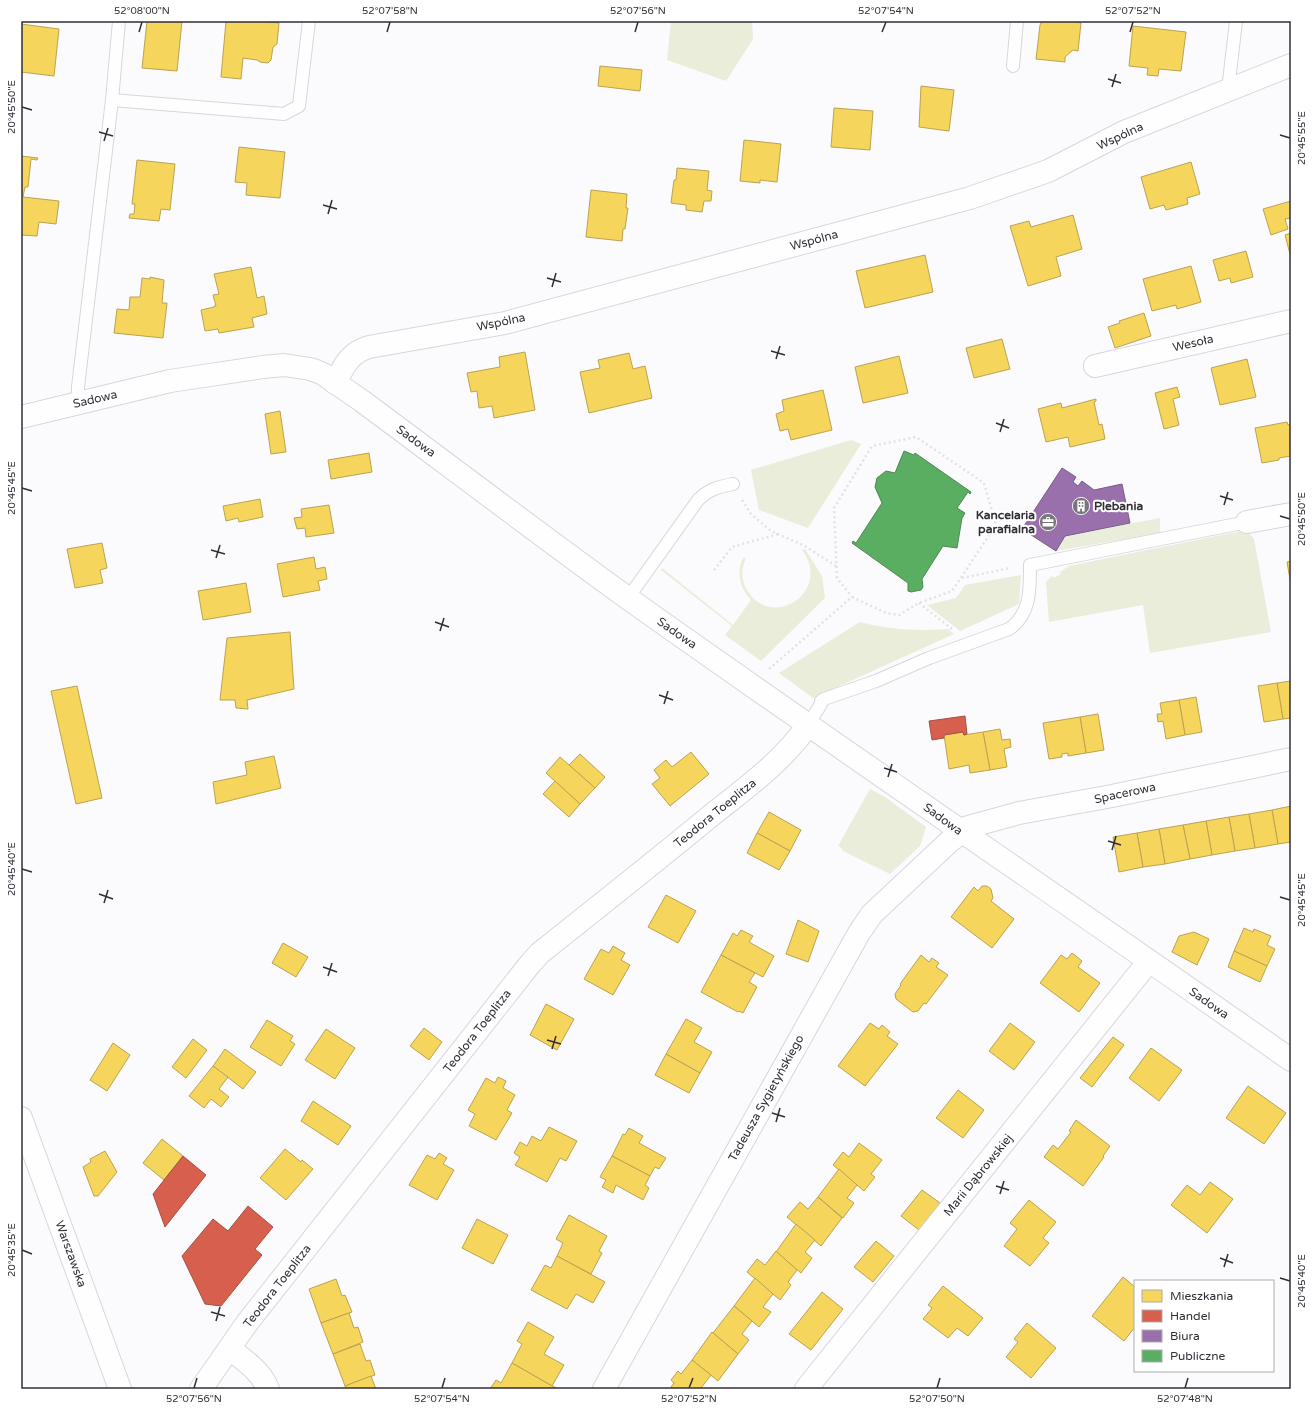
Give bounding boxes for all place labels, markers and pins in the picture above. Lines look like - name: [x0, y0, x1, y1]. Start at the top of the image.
- building icon: Plebania: [1071, 496, 1091, 516]
- place label: Plebania: [1094, 499, 1143, 513]
- place label: Kancelaria parafialna: [976, 508, 1035, 537]
- office icon: Kancelaria parafialna: [1038, 512, 1058, 532]

